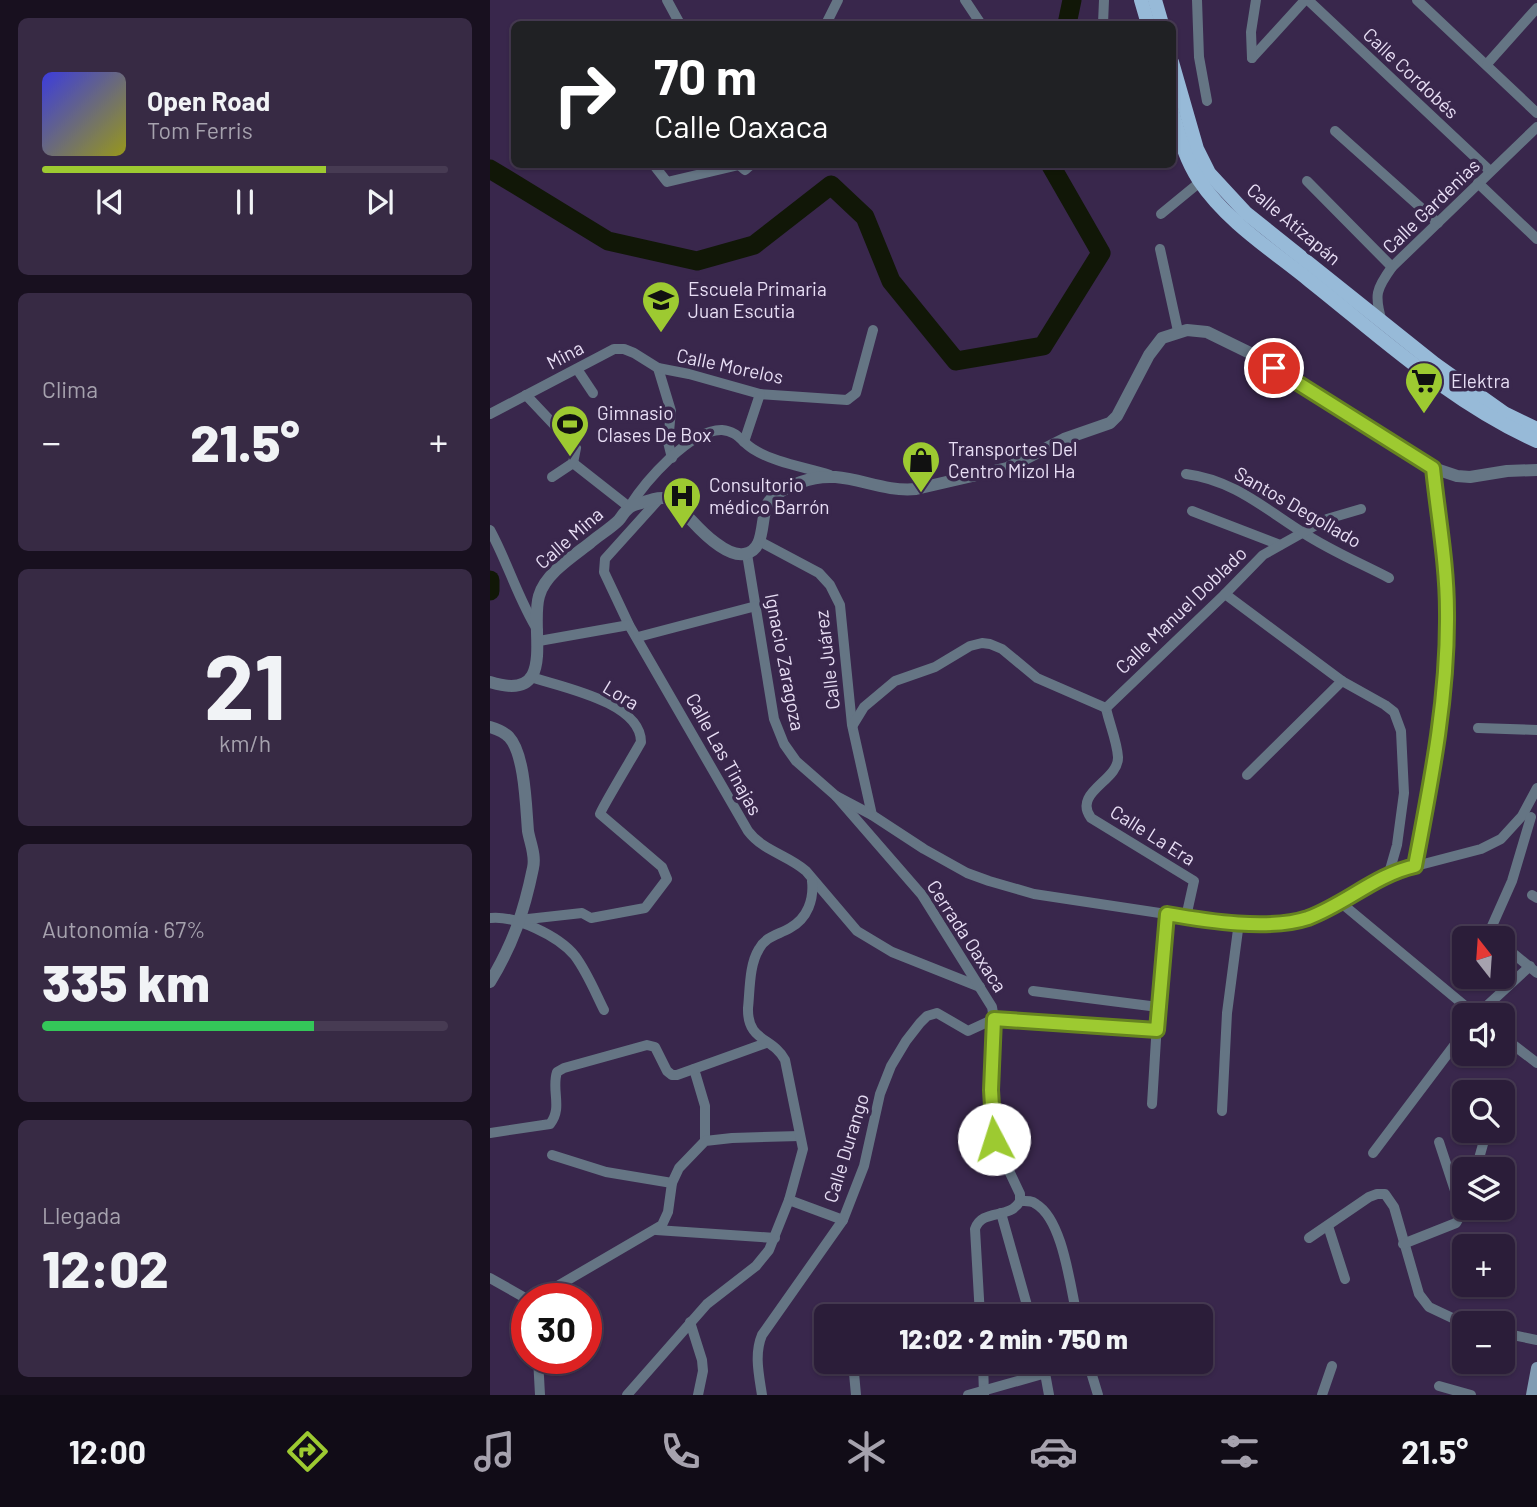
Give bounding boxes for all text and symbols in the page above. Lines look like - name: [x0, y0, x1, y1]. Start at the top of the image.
- street label: Calle Cordobés: [1359, 22, 1464, 123]
- text: 70 m: [654, 46, 757, 105]
- icon: right: [539, 49, 630, 140]
- text: Open Road: [147, 85, 270, 116]
- text: Calle Oaxaca: [654, 106, 828, 144]
- text: Tom Ferris: [147, 116, 253, 144]
- street label: Calle Gardenias: [1377, 154, 1484, 258]
- street label: Calle Atizapán: [1243, 178, 1346, 270]
- icon: previous: [91, 183, 129, 221]
- icon: pause: [226, 183, 264, 221]
- icon: next: [361, 183, 399, 221]
- place label: Escuela Primaria Juan Escutia: [688, 277, 827, 322]
- school or university icon: Escuela Primaria Juan Escutia: [640, 279, 682, 334]
- street label: Mina: [542, 335, 587, 374]
- pin: [1244, 338, 1304, 398]
- street label: Calle Morelos: [675, 343, 786, 388]
- icon: arrive: [1255, 349, 1293, 387]
- supermarket icon: Elektra: [1403, 360, 1445, 415]
- place label: Elektra: [1451, 369, 1510, 392]
- text: Clima: [42, 375, 98, 403]
- place label: Gimnasio Clases De Box: [597, 401, 711, 446]
- sports icon: Gimnasio Clases De Box: [549, 403, 591, 458]
- text: 21.5°: [190, 410, 300, 472]
- text: −: [42, 418, 61, 464]
- text: +: [429, 418, 448, 464]
- place label: Transportes Del Centro Mizol Ha: [948, 437, 1077, 482]
- shop icon: Transportes Del Centro Mizol Ha: [900, 439, 942, 494]
- street label: Santos Degollado: [1231, 461, 1366, 552]
- place label: Consultorio médico Barrón: [709, 473, 830, 518]
- hospital icon: Consultorio médico Barrón: [661, 475, 703, 530]
- street label: Calle Mina: [530, 502, 607, 573]
- street label: Calle Manuel Doblado: [1110, 541, 1251, 678]
- street label: Ignacio Zaragoza: [761, 591, 810, 732]
- street label: Calle Juárez: [809, 609, 844, 711]
- text: 21: [204, 629, 286, 738]
- street label: Lora: [599, 675, 643, 714]
- street label: Calle Las Tinajas: [681, 689, 767, 819]
- text: km/h: [219, 729, 271, 757]
- street label: Calle La Era: [1106, 799, 1200, 870]
- street label: Cerrada Oaxaca: [923, 875, 1012, 996]
- text: Autonomía · 67%: [42, 915, 206, 943]
- north arrow: [1452, 926, 1516, 989]
- map controls: [1452, 926, 1515, 1374]
- text: 335 km: [42, 950, 210, 1012]
- button: sound: [1452, 1003, 1515, 1066]
- button: search: [1452, 1080, 1515, 1143]
- street label: Calle Durango: [818, 1091, 873, 1205]
- position arrow: [957, 1102, 1031, 1176]
- button: layers: [1452, 1157, 1515, 1220]
- text: Llegada: [42, 1201, 121, 1229]
- button: +: [1452, 1234, 1515, 1297]
- text: 12:02: [42, 1236, 169, 1298]
- speed limit sign: 30: [511, 1283, 602, 1374]
- button: −: [1452, 1311, 1515, 1374]
- text: 12:02 · 2 min · 750 m: [899, 1323, 1128, 1354]
- icon: directions: [283, 1427, 332, 1476]
- icon: music: [470, 1427, 519, 1476]
- icon: phone: [656, 1427, 705, 1476]
- icon: climate: [842, 1427, 891, 1476]
- icon: car: [1029, 1427, 1078, 1476]
- icon: filters: [1215, 1427, 1264, 1476]
- text: 12:00: [69, 1432, 146, 1470]
- text: 21.5°: [1401, 1432, 1468, 1470]

